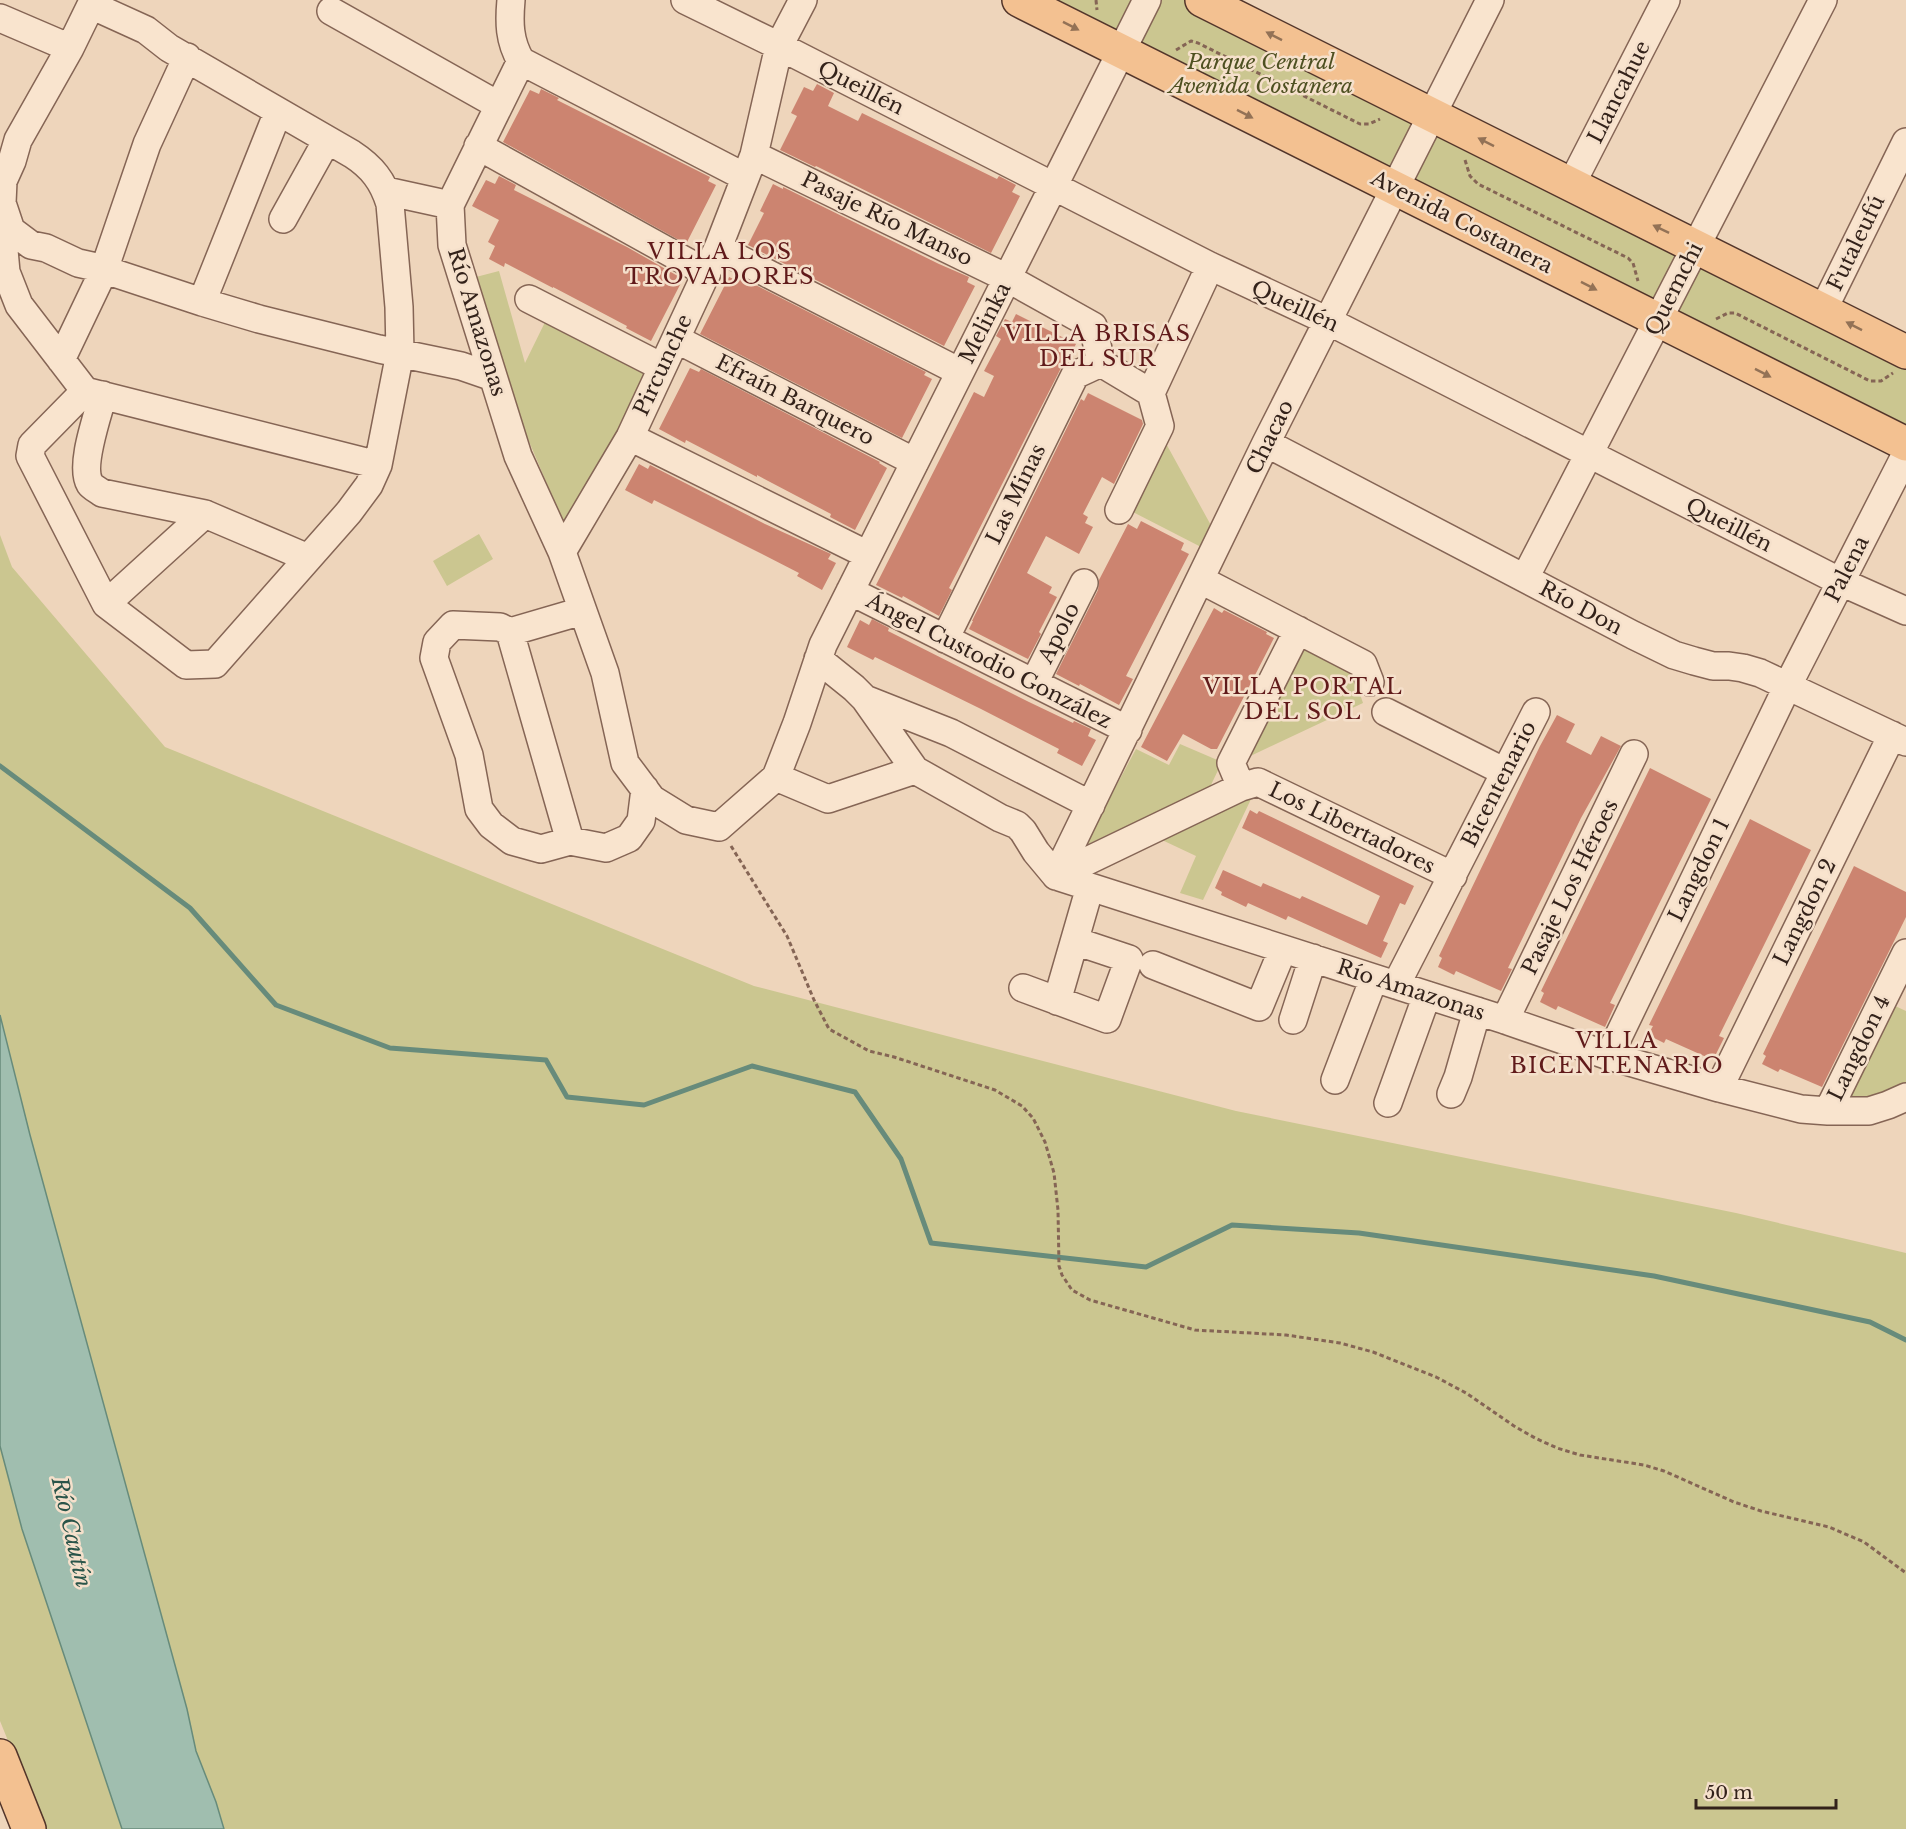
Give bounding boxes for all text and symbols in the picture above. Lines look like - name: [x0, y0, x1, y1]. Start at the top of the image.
- one-way arrow: [1063, 21, 1080, 31]
- one-way arrow: [1265, 32, 1283, 42]
- street label: Llancahue: [1582, 36, 1656, 148]
- park label: Parque Central Avenida Costanera: [1166, 49, 1353, 99]
- street label: Queillén: [814, 55, 908, 121]
- one-way arrow: [1237, 109, 1254, 118]
- one-way arrow: [1477, 138, 1495, 148]
- street label: Avenida Costanera: [1366, 164, 1558, 279]
- street label: Pasaje Río Manso: [797, 166, 977, 272]
- street label: Futaleufú: [1822, 191, 1890, 295]
- one-way arrow: [1652, 225, 1669, 234]
- district label: VILLA LOS TROVADORES: [625, 238, 815, 290]
- street label: Quemchi: [1639, 238, 1709, 340]
- street label: Río Amazonas: [442, 245, 512, 399]
- street label: Queillén: [1247, 274, 1343, 338]
- street label: Melinka: [954, 278, 1017, 368]
- one-way arrow: [1580, 281, 1597, 290]
- street label: Pircunche: [628, 310, 698, 420]
- district label: VILLA BRISAS DEL SUR: [1003, 320, 1192, 372]
- one-way arrow: [1845, 321, 1862, 331]
- street label: Efraín Barquero: [712, 349, 878, 451]
- one-way arrow: [1755, 368, 1772, 378]
- street label: Chacao: [1241, 396, 1299, 478]
- street label: Las Minas: [981, 440, 1051, 548]
- street label: Queillén: [1682, 492, 1776, 558]
- street label: Palena: [1819, 531, 1875, 606]
- street label: Río Don: [1535, 575, 1627, 641]
- street label: Ángel Custodio González: [861, 587, 1116, 734]
- street label: Apolo: [1032, 598, 1085, 669]
- district label: VILLA PORTAL DEL SOL: [1202, 673, 1403, 725]
- street label: Bicentenario: [1456, 717, 1542, 851]
- street label: Los Libertadores: [1265, 777, 1439, 879]
- street label: Pasaje Los Héroes: [1516, 795, 1624, 979]
- street label: Langdon 1: [1663, 814, 1735, 926]
- street label: Langdon 2: [1768, 855, 1842, 969]
- street label: Río Amazonas: [1334, 954, 1488, 1026]
- street label: Langdon 4: [1822, 991, 1896, 1105]
- district label: VILLA BICENTENARIO: [1510, 1027, 1724, 1079]
- water label: Río Cautín: [45, 1473, 97, 1590]
- scale bar: [1696, 1772, 1836, 1810]
- text: 50 m: [1705, 1782, 1753, 1804]

